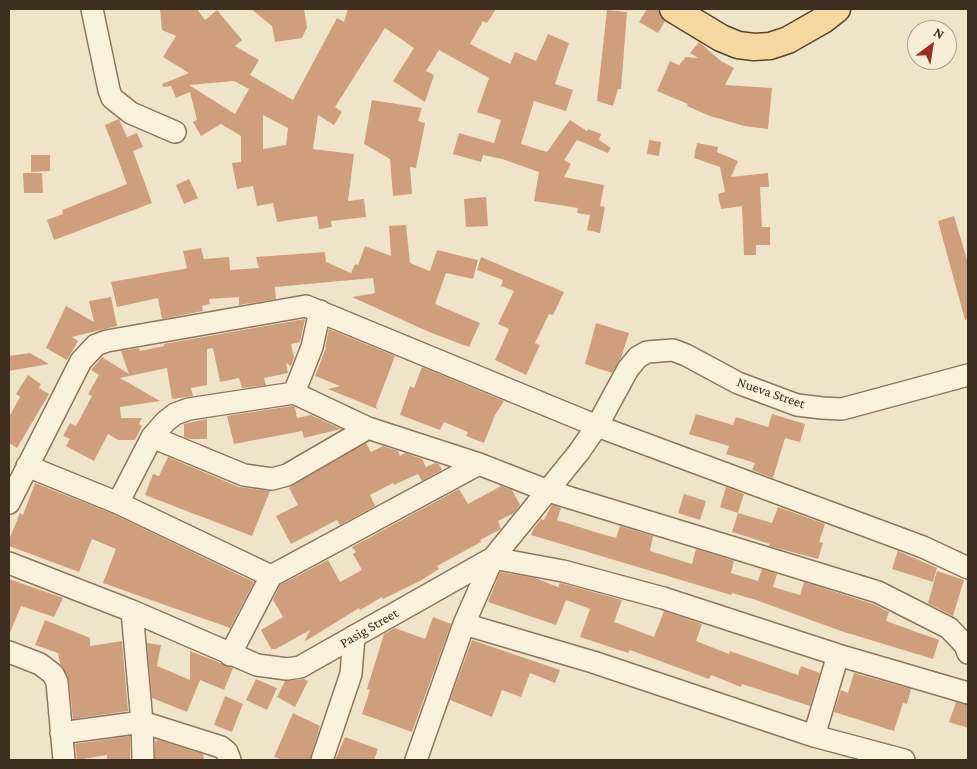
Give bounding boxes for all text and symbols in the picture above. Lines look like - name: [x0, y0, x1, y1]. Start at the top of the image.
- north arrow: [907, 20, 957, 70]
- text: N: [931, 24, 947, 42]
- street label: Nueva Street: [735, 374, 807, 412]
- street label: Pasig Street: [337, 605, 401, 651]

